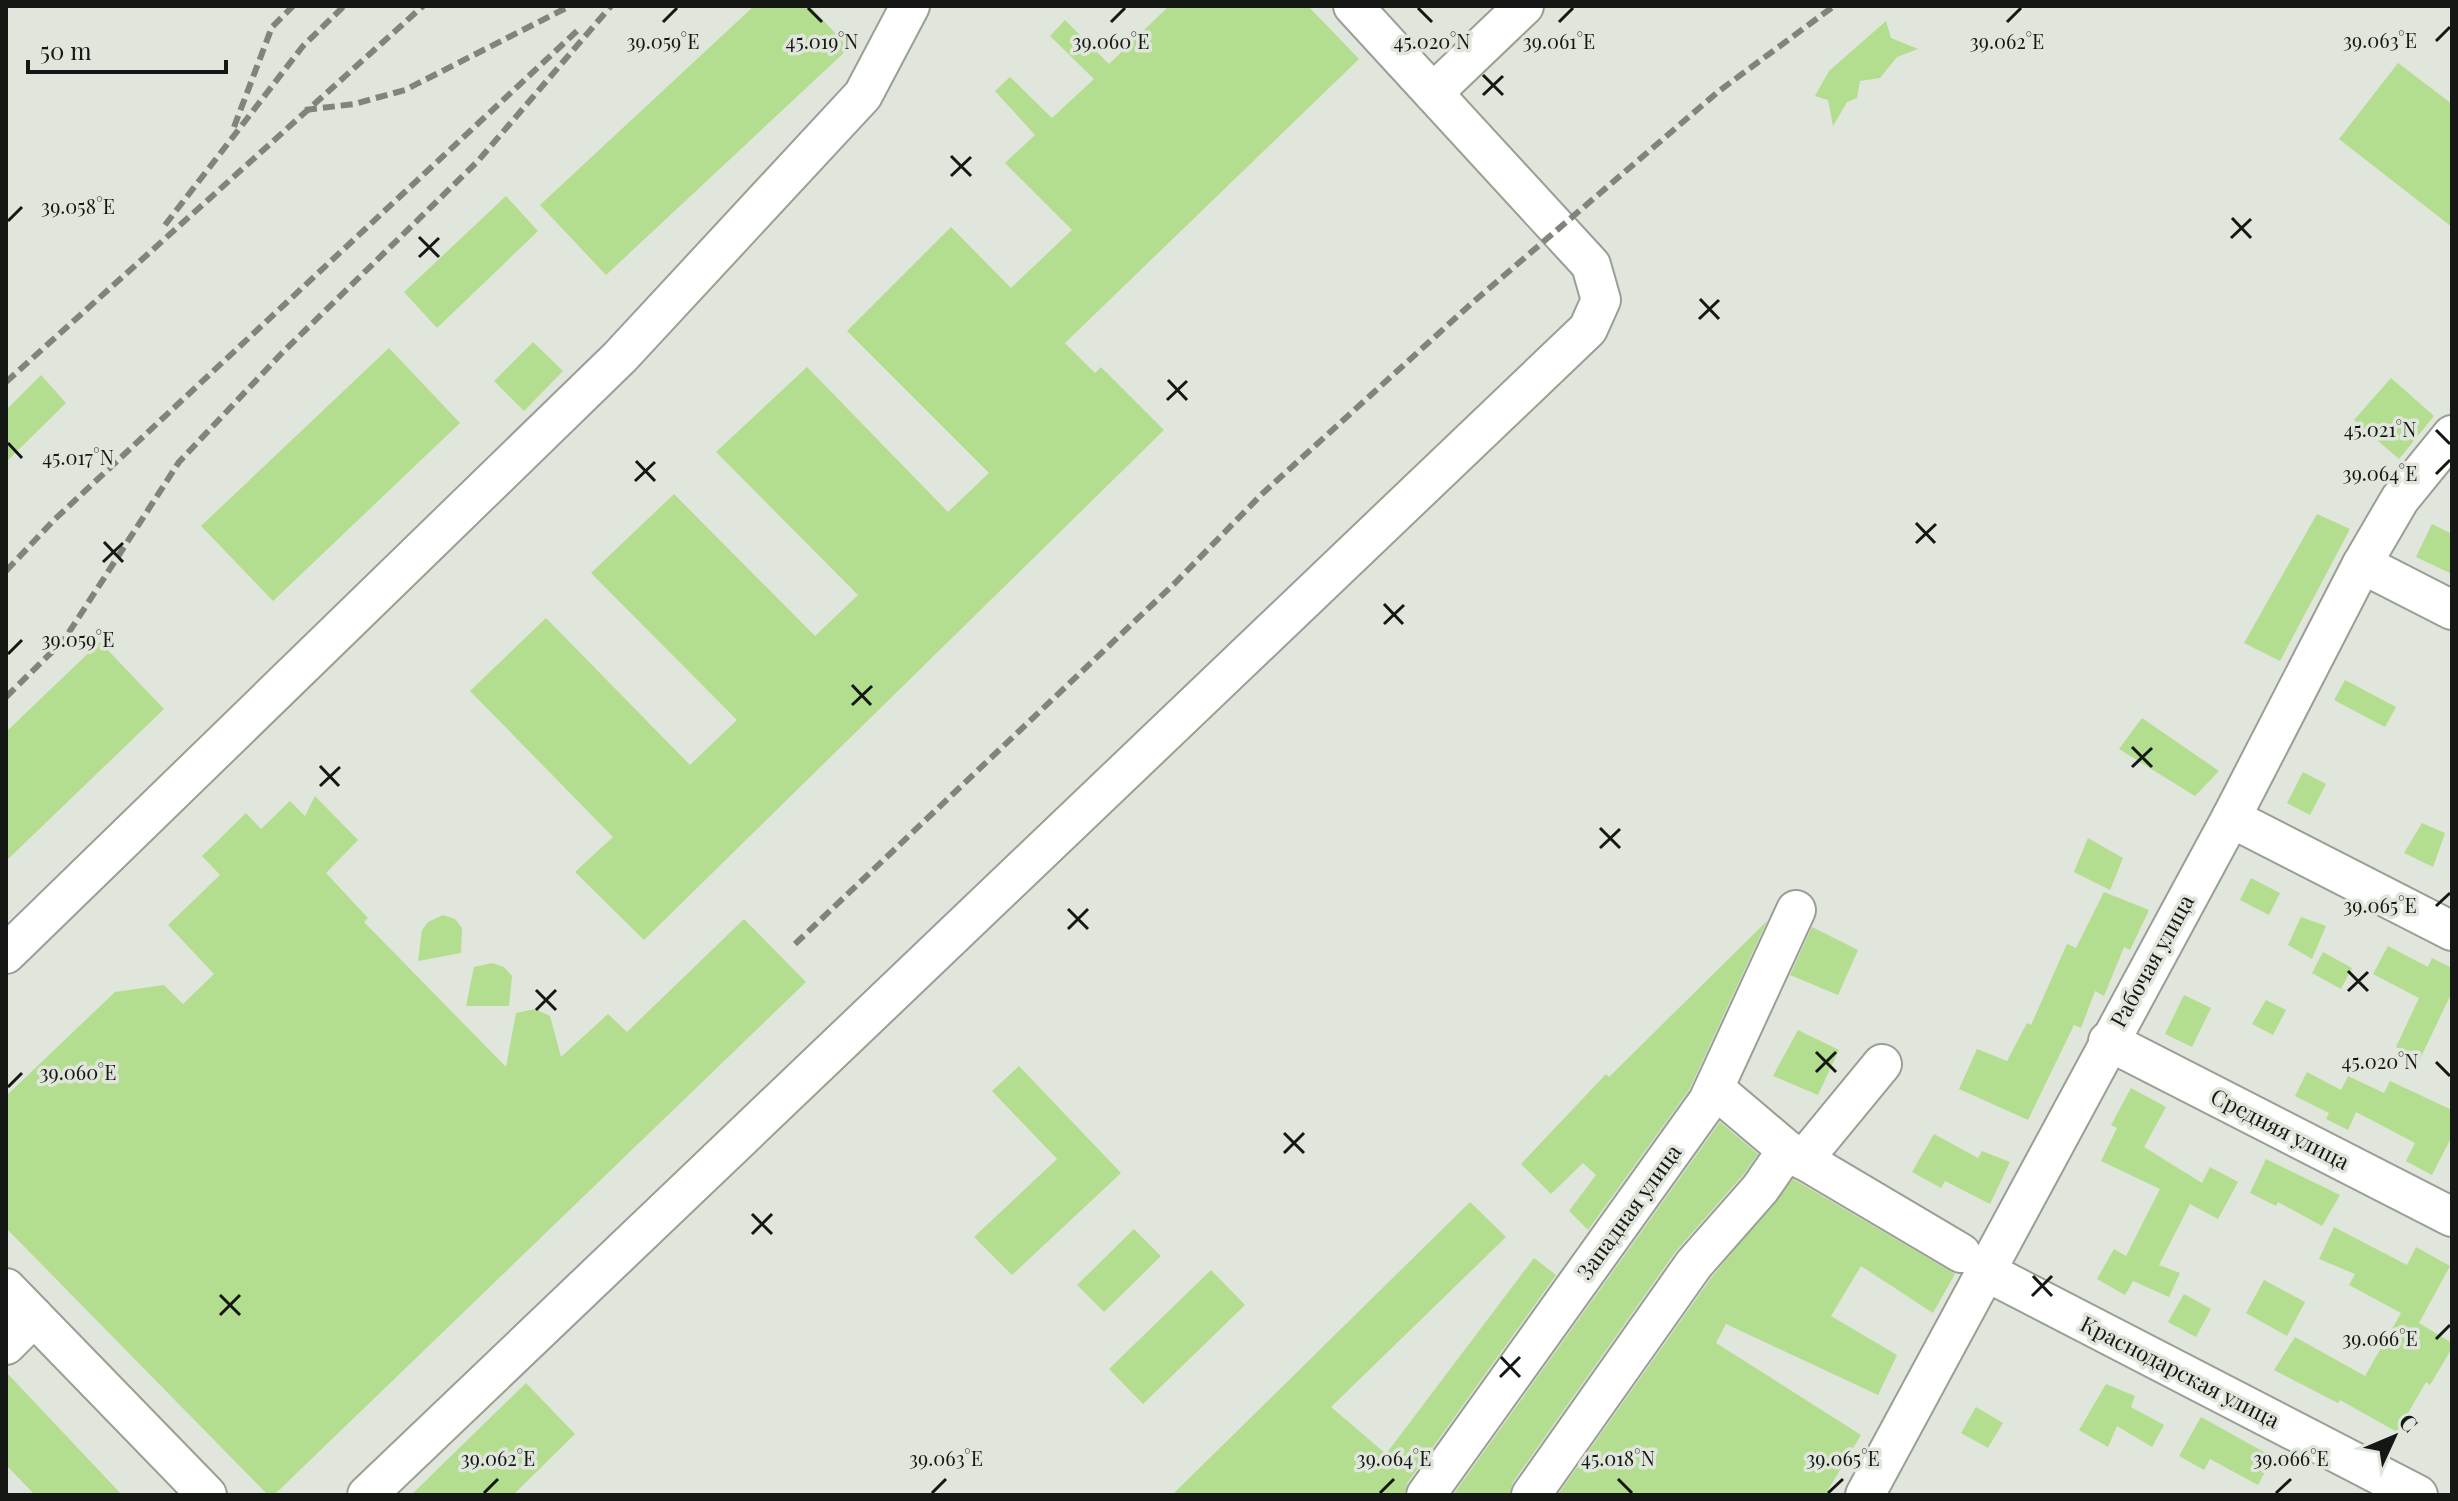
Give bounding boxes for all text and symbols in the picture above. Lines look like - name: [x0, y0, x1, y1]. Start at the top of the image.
- scale bar: [28, 24, 226, 74]
- text: 39.063°E: [2343, 26, 2417, 53]
- text: 39.059°E: [627, 27, 699, 54]
- text: 45.019°N: [786, 27, 858, 54]
- text: 39.060°E: [1073, 27, 1149, 54]
- text: 45.020°N: [1394, 27, 1470, 54]
- text: 39.061°E: [1523, 27, 1595, 54]
- text: 39.062°E: [1970, 27, 2044, 54]
- text: 50 m: [40, 34, 92, 66]
- text: 39.058°E: [41, 192, 115, 219]
- text: 45.021°N: [2344, 415, 2416, 442]
- text: 45.017°N: [42, 443, 114, 470]
- text: 39.064°E: [2343, 459, 2417, 486]
- text: 39.059°E: [42, 625, 114, 652]
- street label: Рабочая улица: [2102, 889, 2200, 1032]
- text: 39.065°E: [2343, 891, 2417, 918]
- text: 45.020°N: [2342, 1047, 2418, 1074]
- text: 39.060°E: [40, 1058, 116, 1085]
- street label: Средняя улица: [2206, 1080, 2355, 1176]
- street label: Западная улица: [1569, 1138, 1687, 1285]
- street label: Краснодарская улица: [2076, 1308, 2285, 1434]
- text: 39.066°E: [2342, 1324, 2418, 1351]
- north arrow: [2354, 1397, 2434, 1477]
- text: С: [2393, 1406, 2425, 1438]
- text: 39.062°E: [461, 1444, 535, 1471]
- text: 39.063°E: [909, 1444, 983, 1471]
- text: 39.064°E: [1357, 1444, 1431, 1471]
- text: 45.018°N: [1581, 1444, 1655, 1471]
- text: 39.065°E: [1806, 1444, 1880, 1471]
- text: 39.066°E: [2253, 1444, 2329, 1471]

